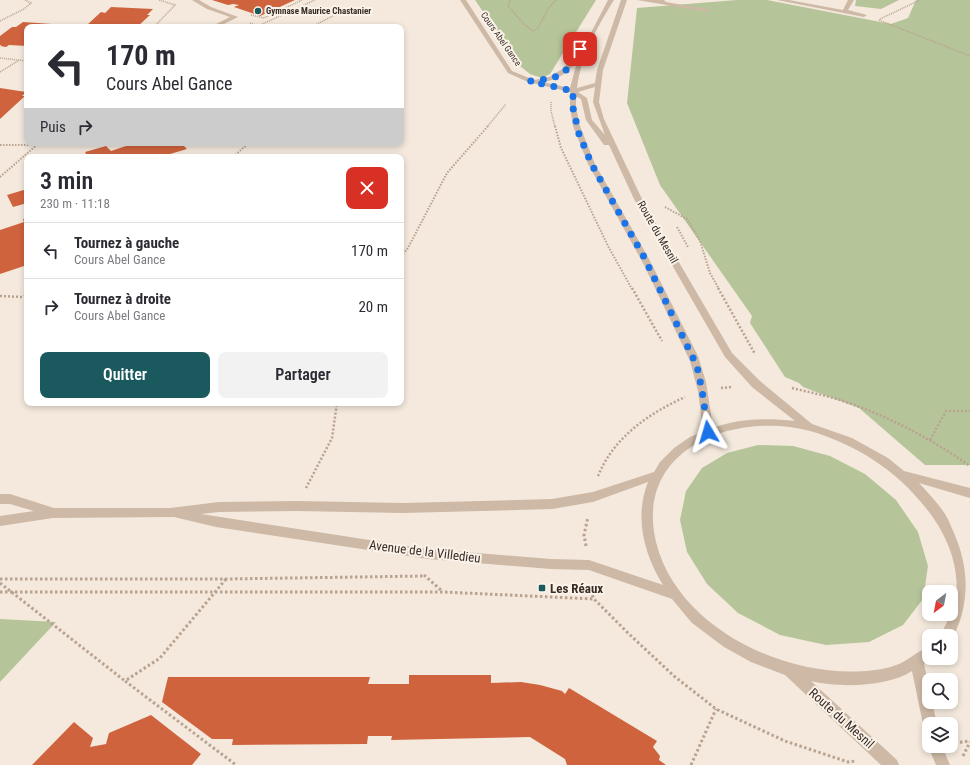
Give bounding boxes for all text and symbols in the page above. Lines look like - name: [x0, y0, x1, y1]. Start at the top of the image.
- marker: Gymnase Maurice Chastanier: [253, 6, 263, 16]
- place label: Gymnase Maurice Chastanier: [266, 6, 371, 16]
- street label: Cours Abel Gance: [479, 10, 523, 68]
- pin: [563, 32, 597, 66]
- icon: arrive: [569, 38, 591, 60]
- text: 170 m: [106, 39, 176, 72]
- icon: left: [40, 40, 92, 92]
- text: Cours Abel Gance: [106, 73, 232, 94]
- icon: right: [74, 116, 96, 138]
- text: Puis: [40, 118, 66, 136]
- text: 3 min: [40, 167, 93, 195]
- button: close: [346, 167, 388, 209]
- text: 230 m · 11:18: [40, 196, 110, 211]
- street label: Route du Mesnil: [634, 199, 681, 266]
- text: Tournez à gauche: [74, 234, 179, 252]
- icon: left: [40, 240, 62, 262]
- text: 170 m: [351, 242, 388, 260]
- text: Cours Abel Gance: [74, 252, 165, 267]
- text: Tournez à droite: [74, 290, 171, 308]
- icon: right: [40, 296, 62, 318]
- text: 20 m: [358, 298, 388, 316]
- text: Cours Abel Gance: [74, 308, 165, 323]
- button: Quitter: [40, 352, 210, 398]
- button: Partager: [218, 352, 388, 398]
- position arrow: [687, 411, 729, 453]
- street label: Avenue de la Villedieu: [368, 537, 482, 566]
- place label: Les Réaux: [550, 581, 603, 596]
- marker: Les Réaux: [537, 583, 547, 593]
- north arrow: [922, 585, 958, 621]
- map controls: [922, 585, 958, 753]
- button: sound: [922, 629, 958, 665]
- button: search: [922, 673, 958, 709]
- street label: Route du Mesnil: [806, 685, 877, 752]
- button: layers: [922, 717, 958, 753]

